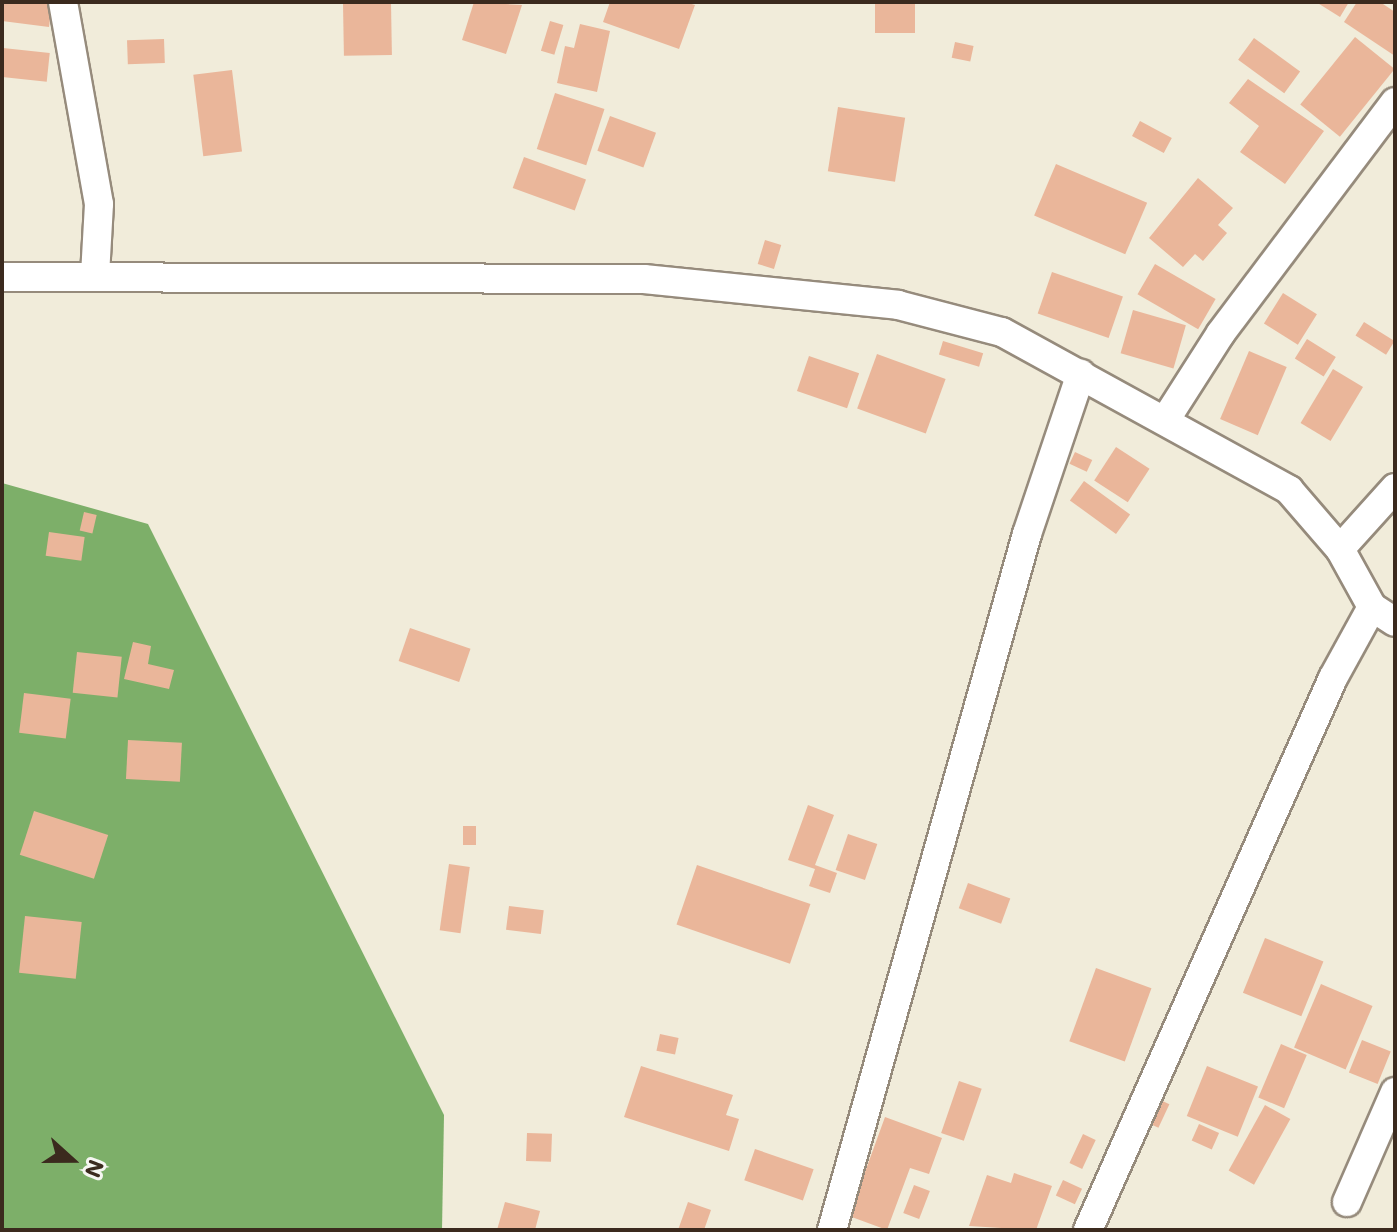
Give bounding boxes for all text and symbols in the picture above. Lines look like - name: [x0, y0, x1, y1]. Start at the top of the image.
- north arrow: [32, 1120, 112, 1200]
- text: N: [78, 1156, 111, 1182]

